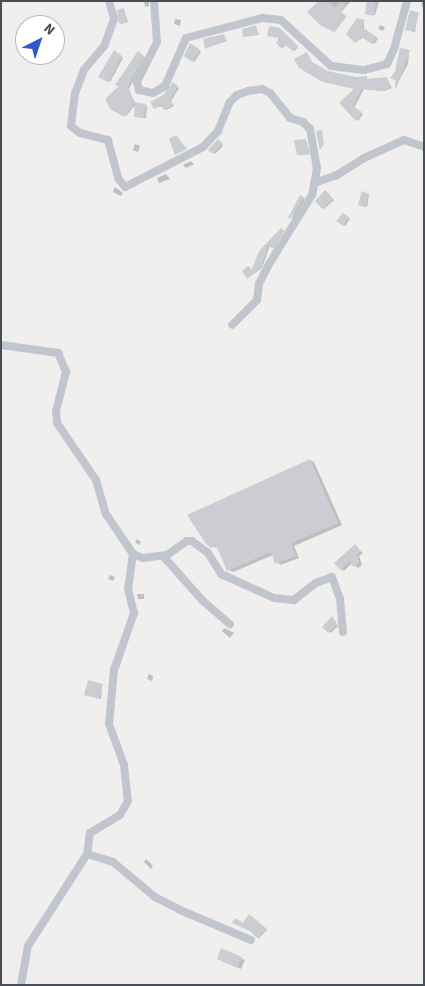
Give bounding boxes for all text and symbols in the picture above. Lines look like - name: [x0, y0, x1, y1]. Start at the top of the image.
- north arrow: [15, 15, 65, 65]
- text: N: [39, 19, 59, 40]

